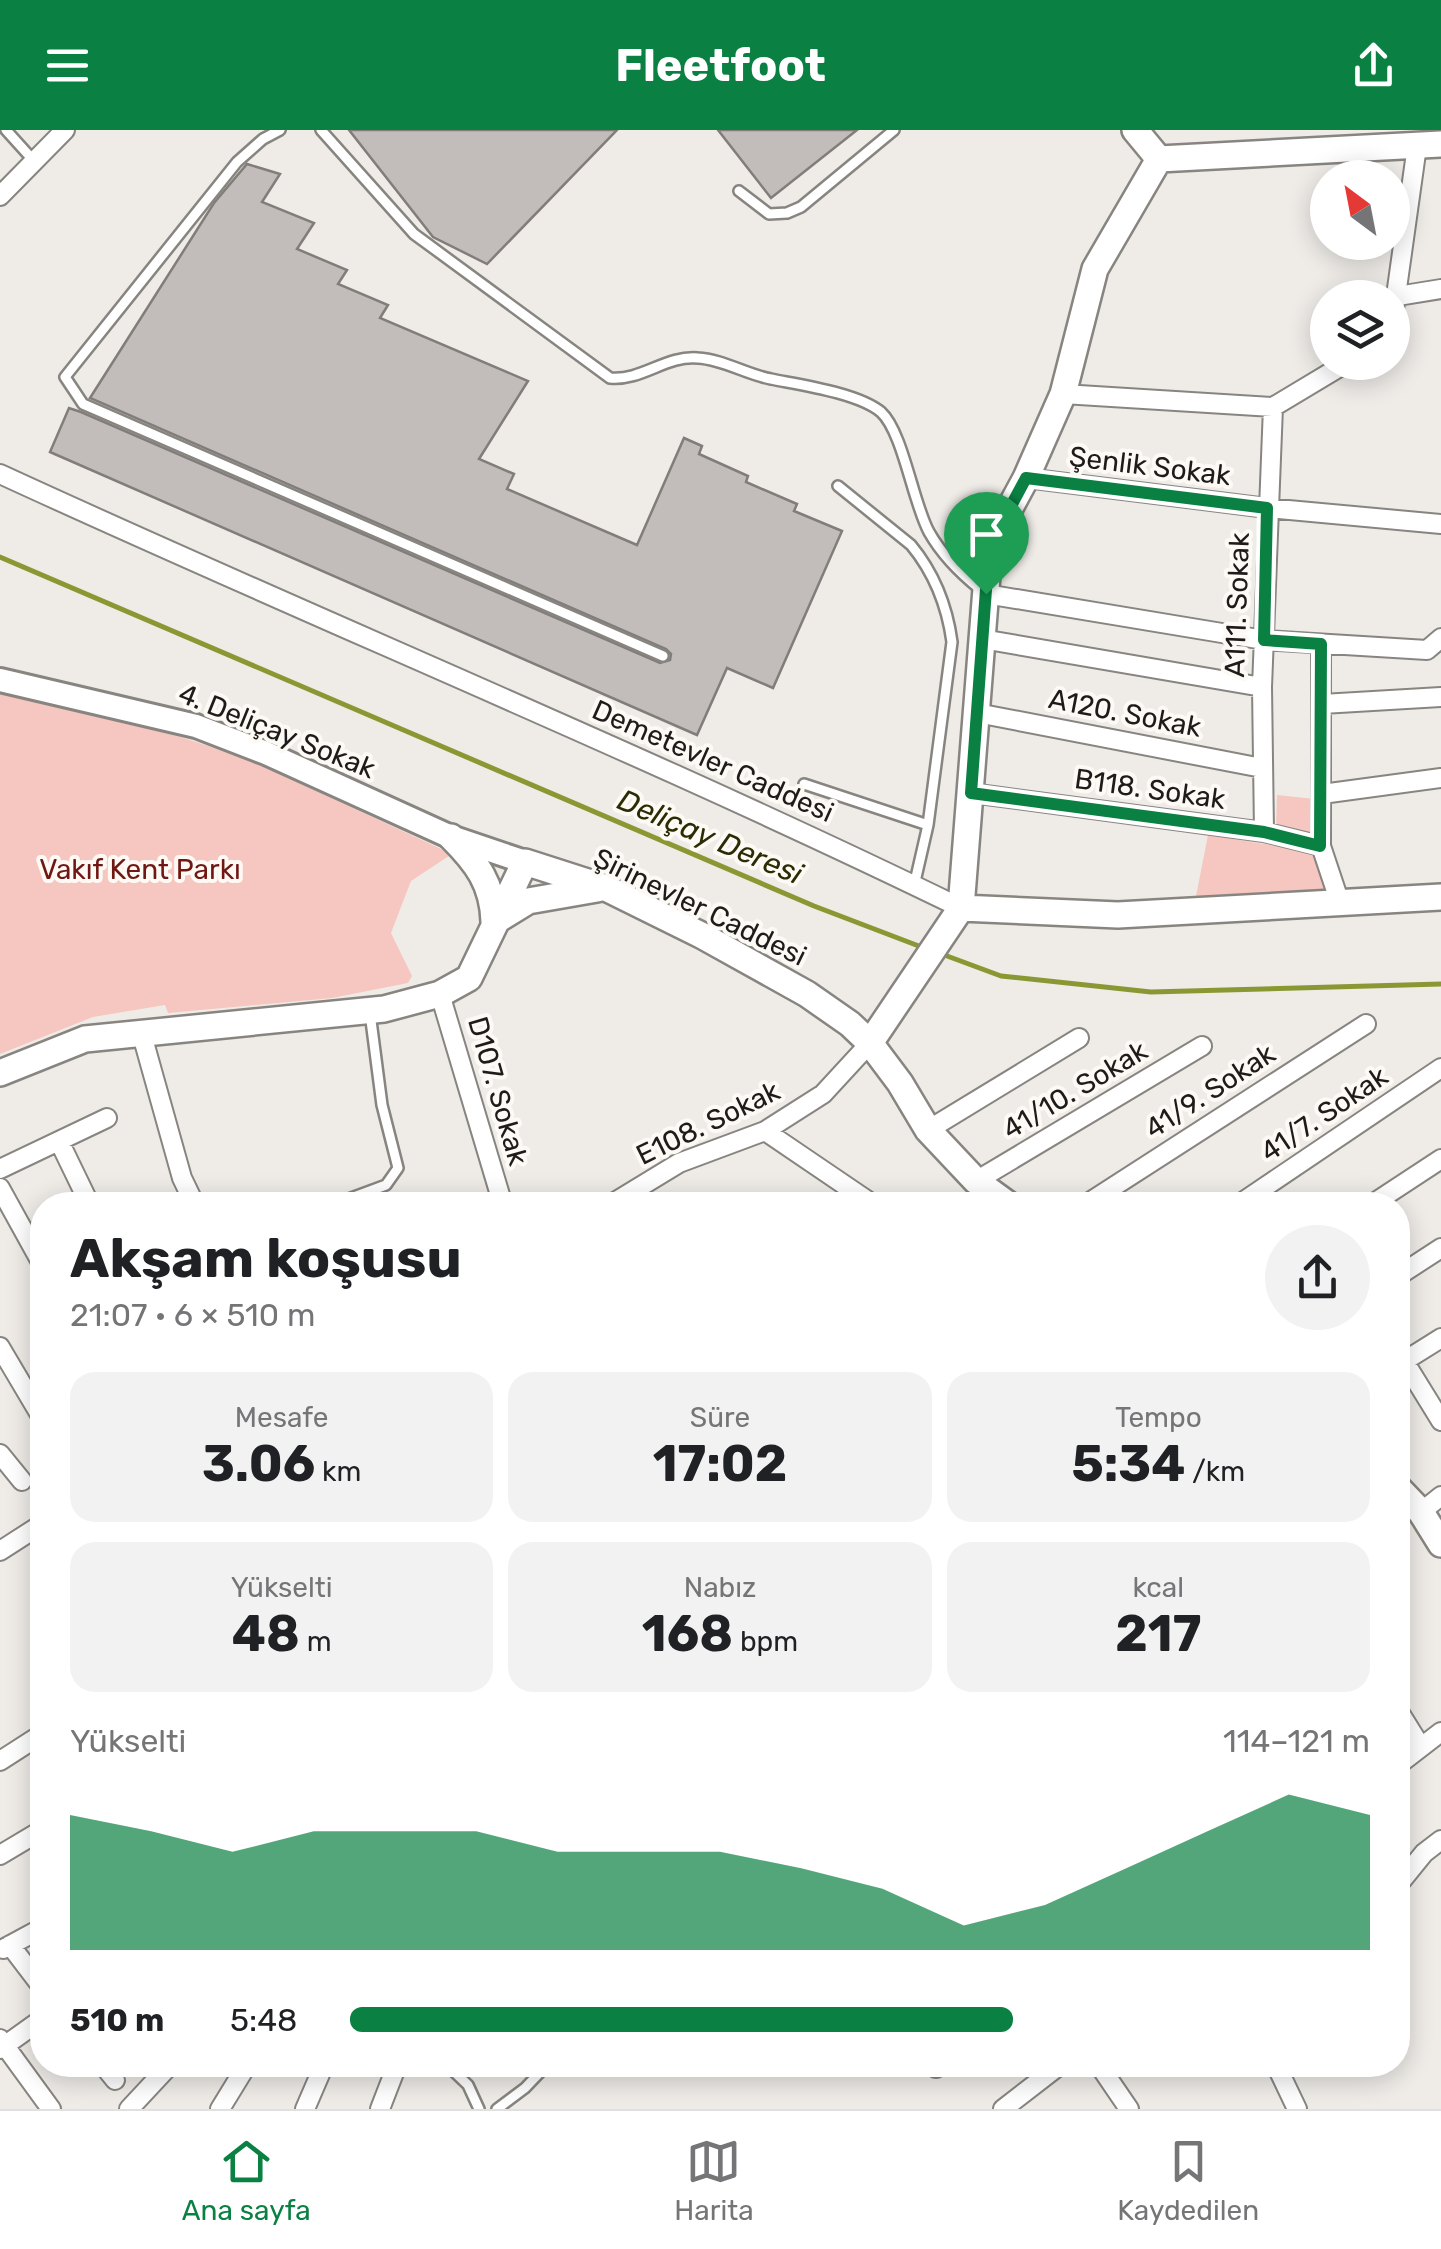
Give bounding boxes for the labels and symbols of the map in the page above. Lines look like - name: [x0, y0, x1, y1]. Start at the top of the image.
- north arrow: [1310, 160, 1410, 260]
- street label: Şenlik Sokak: [1067, 440, 1233, 492]
- pin: [944, 492, 1029, 595]
- street label: A111. Sokak: [1218, 531, 1256, 678]
- street label: 4. Deliçay Sokak: [174, 677, 381, 786]
- street label: A120. Sokak: [1046, 682, 1205, 744]
- street label: Demetevler Caddesi: [587, 693, 839, 829]
- street label: B118. Sokak: [1073, 762, 1228, 816]
- water label: Deliçay Deresi: [612, 782, 809, 892]
- street label: Şirinevler Caddesi: [588, 841, 812, 973]
- park label: Vakıf Kent Parkı: [39, 853, 241, 886]
- street label: D107. Sokak: [461, 1013, 535, 1170]
- street label: 41/10. Sokak: [997, 1034, 1154, 1146]
- street label: 41/9. Sokak: [1139, 1036, 1282, 1145]
- street label: 41/7. Sokak: [1254, 1059, 1394, 1169]
- street label: E108. Sokak: [631, 1074, 786, 1172]

